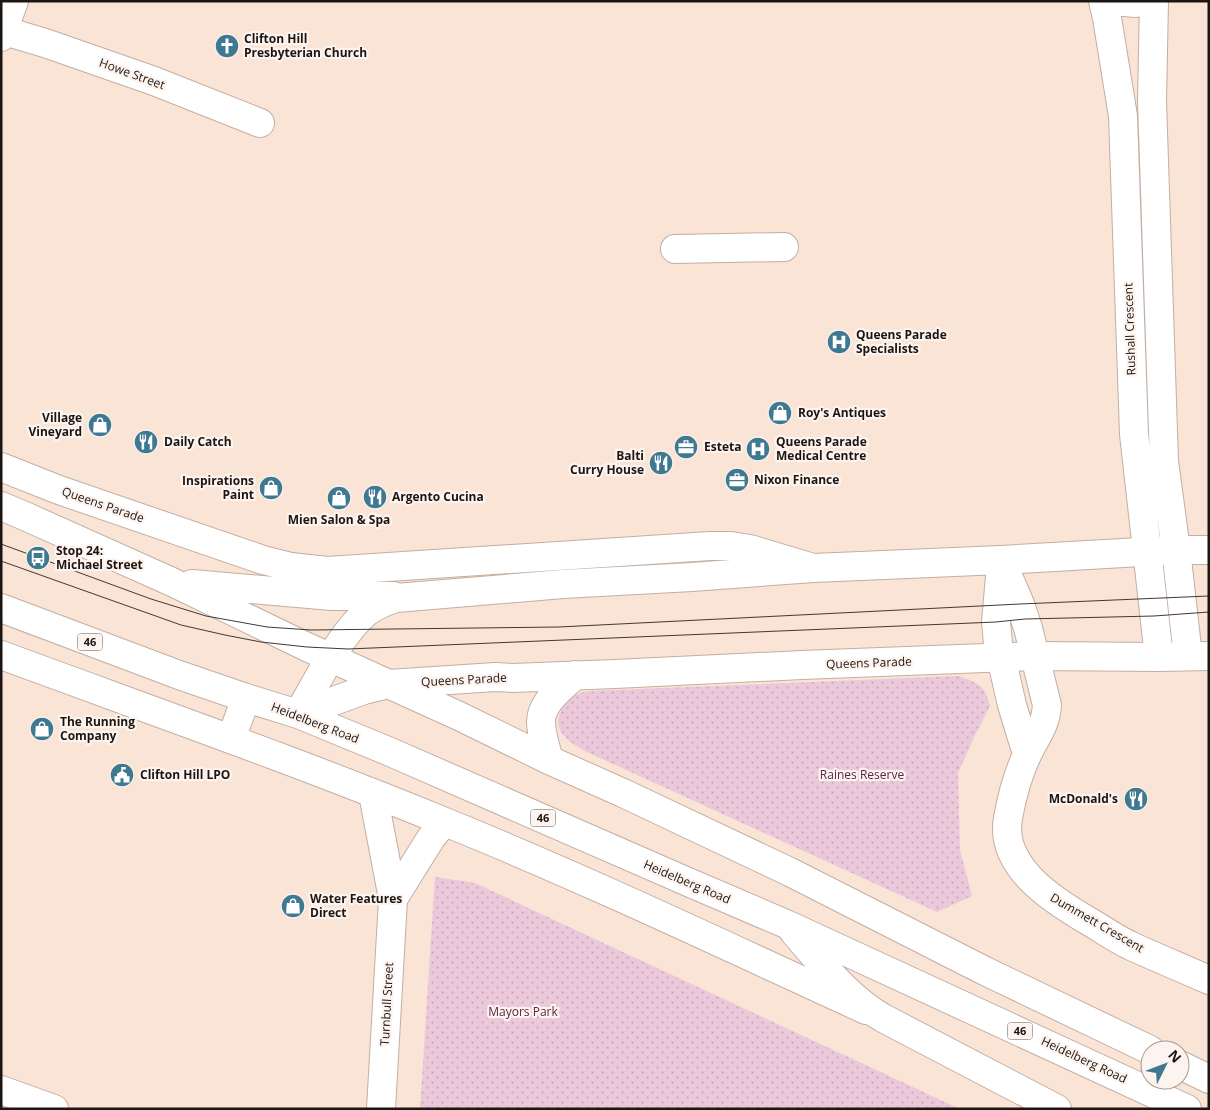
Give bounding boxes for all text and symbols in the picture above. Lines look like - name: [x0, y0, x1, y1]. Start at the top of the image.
- place label: Clifton Hill Presbyterian Church: [244, 30, 367, 61]
- church icon: Clifton Hill Presbyterian Church: [214, 33, 240, 59]
- street label: Howe Street: [97, 54, 167, 93]
- street label: Rushall Crescent: [1119, 282, 1140, 376]
- place label: Queens Parade Specialists: [856, 326, 947, 357]
- hospital icon: Queens Parade Specialists: [826, 329, 852, 355]
- shop icon: Roy's Antiques: [767, 400, 793, 426]
- place label: Roy's Antiques: [798, 404, 886, 421]
- place label: Village Vineyard: [28, 409, 82, 440]
- shop icon: Village Vineyard: [87, 412, 113, 438]
- restaurant icon: Daily Catch: [133, 429, 159, 455]
- place label: Daily Catch: [164, 433, 232, 450]
- place label: Queens Parade Medical Centre: [776, 433, 867, 464]
- office icon: Esteta: [673, 434, 699, 460]
- hospital icon: Queens Parade Medical Centre: [745, 436, 771, 462]
- place label: Esteta: [704, 438, 741, 455]
- place label: Balti Curry House: [570, 447, 644, 478]
- restaurant icon: Balti Curry House: [648, 450, 674, 476]
- office icon: Nixon Finance: [724, 467, 750, 493]
- place label: Nixon Finance: [754, 471, 839, 488]
- place label: Inspirations Paint: [182, 472, 254, 503]
- shop icon: Inspirations Paint: [258, 475, 284, 501]
- street label: Queens Parade: [60, 483, 147, 527]
- restaurant icon: Argento Cucina: [362, 484, 388, 510]
- shop icon: Mien Salon & Spa: [326, 485, 352, 511]
- place label: Argento Cucina: [392, 488, 484, 505]
- place label: Mien Salon & Spa: [288, 511, 390, 528]
- place label: Stop 24: Michael Street: [56, 542, 143, 573]
- bus stop icon: Stop 24: Michael Street: [25, 545, 51, 571]
- road number: 46: [78, 634, 102, 650]
- street label: Queens Parade: [826, 652, 912, 672]
- street label: Queens Parade: [421, 669, 508, 690]
- street label: Heidelberg Road: [269, 698, 362, 747]
- place label: The Running Company: [60, 713, 135, 744]
- shop icon: The Running Company: [29, 716, 55, 742]
- public building icon: Clifton Hill LPO: [109, 762, 135, 788]
- place label: Clifton Hill LPO: [140, 766, 230, 783]
- park label: Raines Reserve: [820, 766, 904, 783]
- restaurant icon: McDonald's: [1123, 786, 1149, 812]
- place label: McDonald's: [1049, 790, 1118, 807]
- road number: 46: [530, 810, 556, 826]
- street label: Heidelberg Road: [641, 856, 733, 908]
- street label: Dummett Crescent: [1047, 889, 1147, 956]
- place label: Water Features Direct: [310, 890, 402, 921]
- shop icon: Water Features Direct: [280, 893, 306, 919]
- street label: Turnbull Street: [376, 962, 397, 1046]
- park label: Mayors Park: [488, 1003, 558, 1020]
- road number: 46: [1008, 1022, 1032, 1040]
- street label: Heidelberg Road: [1038, 1032, 1130, 1087]
- north arrow: [1140, 1040, 1190, 1090]
- text: N: [1164, 1045, 1186, 1067]

